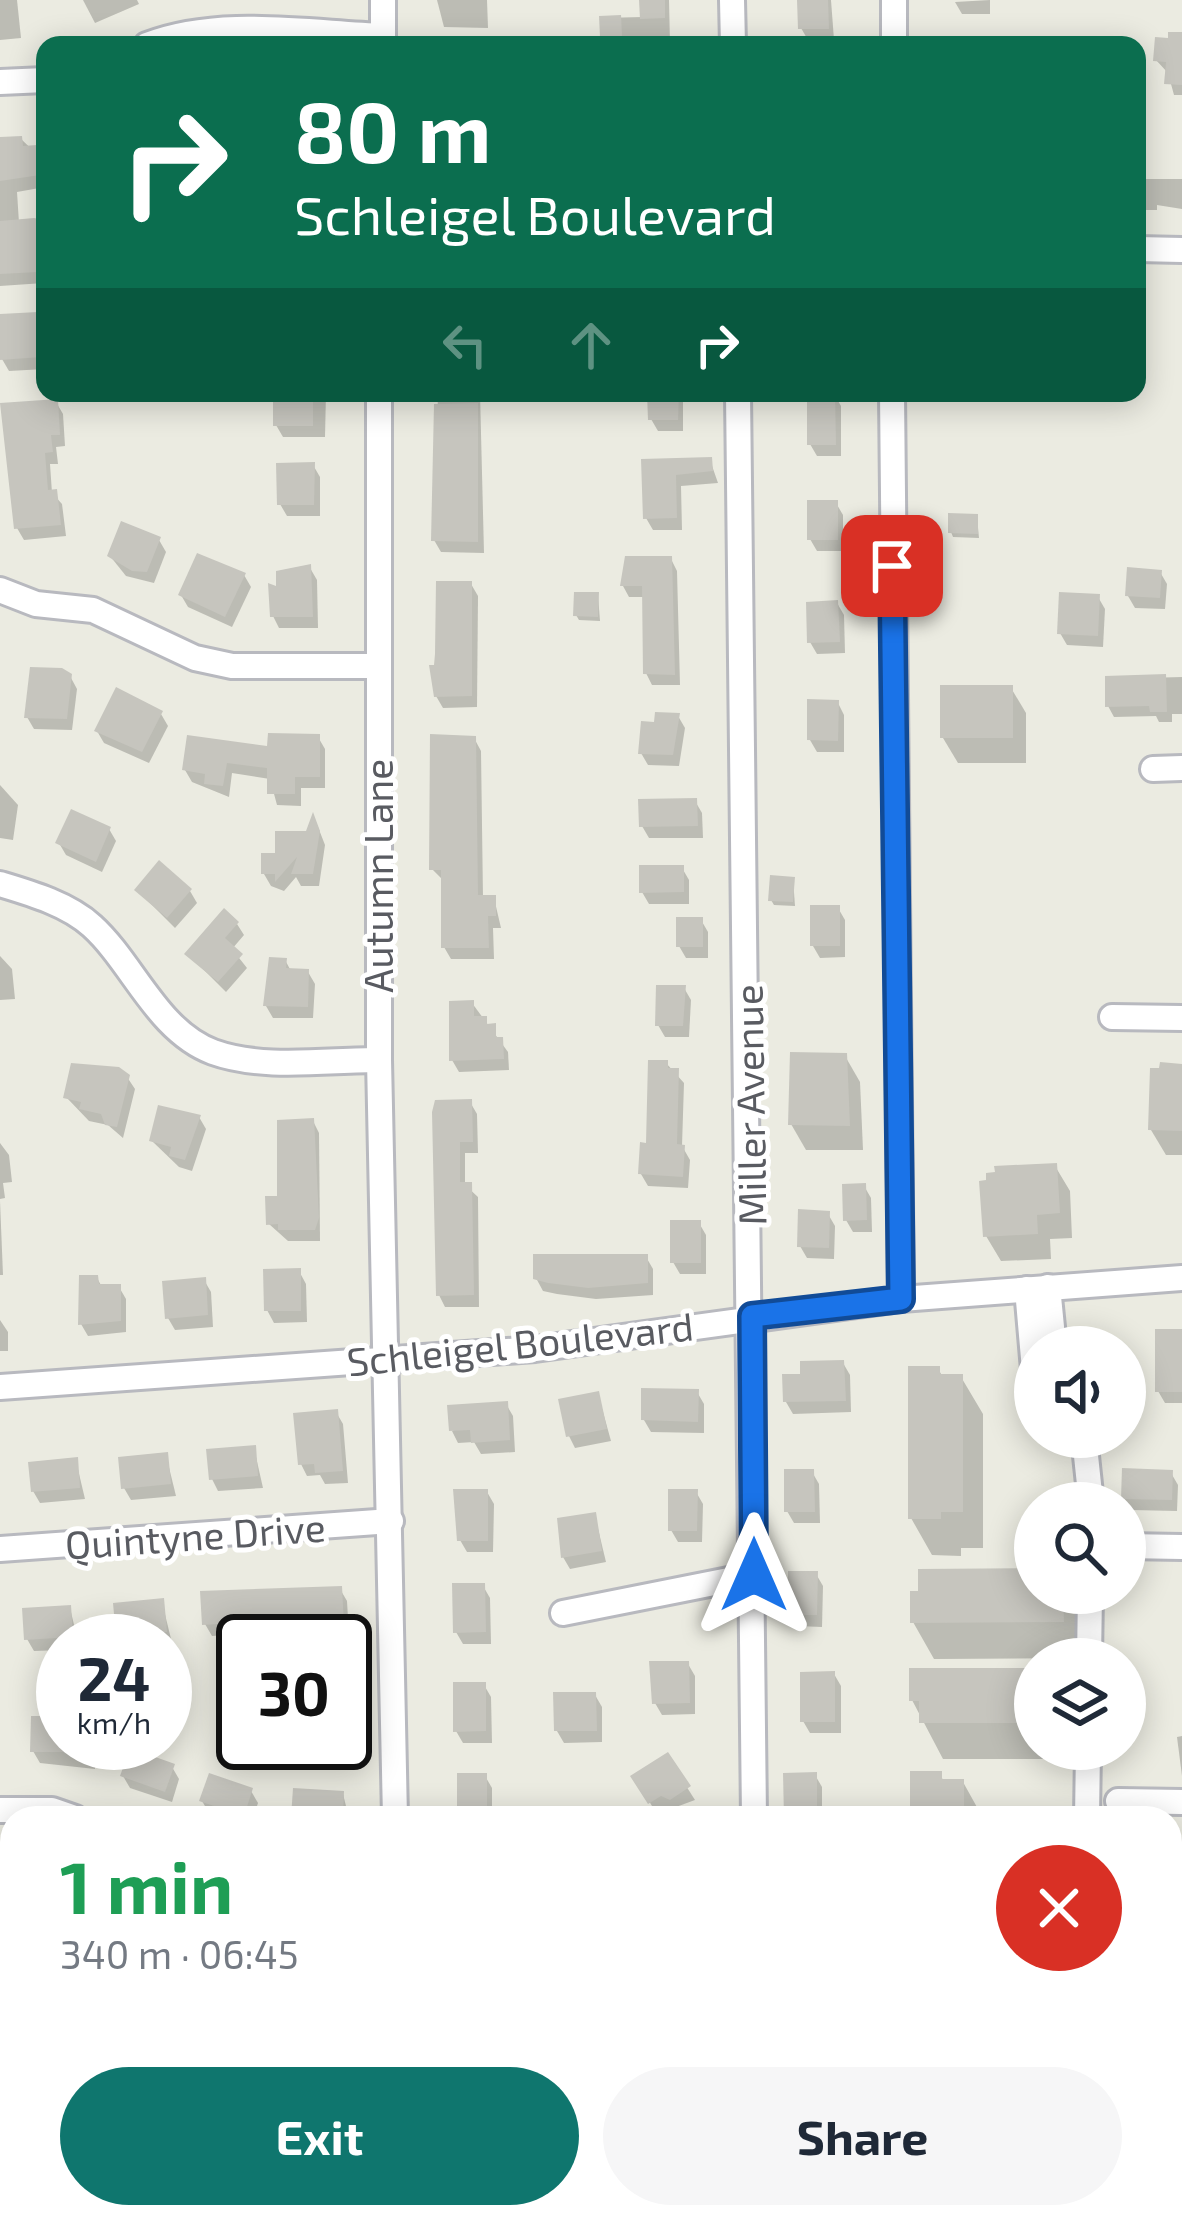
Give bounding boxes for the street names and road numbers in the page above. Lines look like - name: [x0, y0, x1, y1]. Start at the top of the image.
- street label: Autumn Lane: [354, 759, 401, 993]
- street label: Miller Avenue: [723, 984, 775, 1226]
- street label: Schleigel Boulevard: [344, 1301, 696, 1385]
- street label: Quintyne Drive: [63, 1502, 327, 1568]

